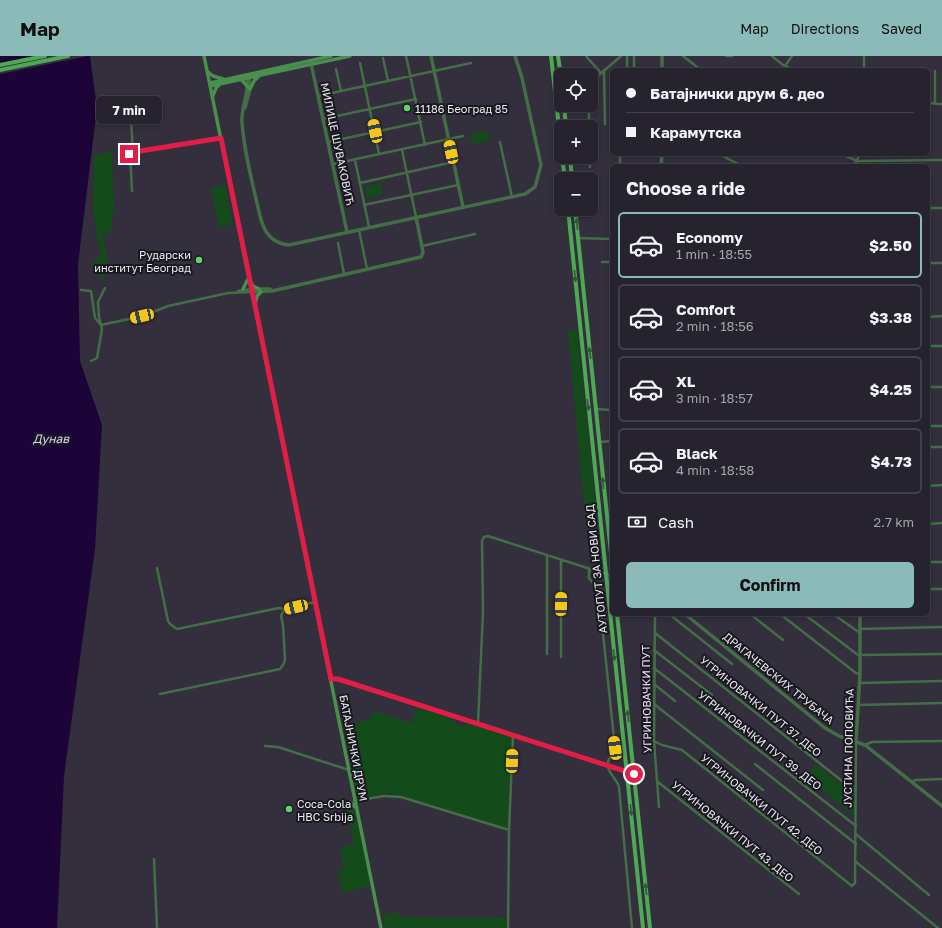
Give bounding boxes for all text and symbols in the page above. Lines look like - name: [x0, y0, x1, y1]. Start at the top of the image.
- text: Map: [20, 17, 60, 40]
- text: Map: [740, 20, 769, 37]
- text: Directions: [791, 20, 859, 37]
- text: Saved: [881, 20, 922, 37]
- map controls: [554, 68, 598, 216]
- button: locate: [554, 68, 598, 112]
- street label: МИЛИЦЕ ШУВАКОВИЋ: [319, 82, 357, 206]
- text: Батајнички друм 6. део: [650, 84, 825, 102]
- callout: 7 min: [96, 96, 162, 124]
- text: 7 min: [112, 102, 146, 118]
- place label: 11186 Београд 85: [415, 102, 508, 115]
- marker: 11186 Београд 85: [402, 103, 412, 113]
- car: [367, 118, 383, 144]
- button: +: [554, 120, 598, 164]
- text: Карамутска: [650, 123, 741, 141]
- car: [443, 139, 459, 165]
- route end: [120, 145, 138, 163]
- button: −: [554, 172, 598, 216]
- text: Choose a ride: [626, 177, 745, 199]
- one-way arrow: [573, 218, 580, 230]
- icon: car: [628, 227, 664, 263]
- text: Economy: [676, 228, 743, 246]
- text: $2.50: [869, 236, 912, 254]
- text: 1 min · 18:55: [676, 246, 752, 262]
- place label: Рударски институт Београд: [94, 248, 191, 274]
- marker: Рударски институт Београд: [194, 255, 204, 265]
- one-way arrow: [572, 270, 578, 282]
- icon: car: [628, 299, 664, 335]
- text: Comfort: [676, 300, 735, 318]
- car: [129, 307, 155, 325]
- text: $3.38: [869, 308, 912, 326]
- text: 2 min · 18:56: [676, 318, 754, 334]
- one-way arrow: [587, 347, 593, 359]
- icon: car: [628, 371, 664, 407]
- text: XL: [676, 372, 695, 390]
- text: $4.25: [869, 380, 912, 398]
- text: 3 min · 18:57: [676, 390, 753, 406]
- one-way arrow: [585, 399, 592, 411]
- water label: Дунав: [32, 431, 70, 446]
- icon: car: [628, 443, 664, 479]
- text: Black: [676, 444, 718, 462]
- text: $4.73: [870, 452, 912, 470]
- text: 4 min · 18:58: [676, 462, 754, 478]
- one-way arrow: [600, 477, 607, 489]
- street label: АУТОПУТ ЗА НОВИ САД: [583, 504, 609, 634]
- icon: cash: [626, 511, 648, 533]
- text: Cash: [658, 513, 694, 531]
- text: 2.7 km: [874, 514, 914, 530]
- button: Confirm: [626, 562, 914, 608]
- car: [555, 592, 567, 616]
- car: [283, 598, 309, 616]
- street label: ДРАГАЧЕВСКИХ ТРУБАЧА: [721, 629, 837, 727]
- street label: УГРИНОВАЧКИ ПУТ: [639, 645, 653, 753]
- one-way arrow: [611, 649, 618, 661]
- street label: УГРИНОВАЧКИ ПУТ 37. ДЕО: [698, 653, 824, 759]
- street label: УГРИНОВАЧКИ ПУТ 39. ДЕО: [696, 688, 824, 792]
- street label: ЈУСТИНА ПОПОВИЋА: [840, 688, 856, 808]
- street label: БАТАЈНИЧКИ ДРУМ: [337, 694, 371, 802]
- one-way arrow: [625, 710, 631, 722]
- car: [607, 735, 623, 761]
- car: [506, 749, 518, 773]
- street label: УГРИНОВАЧКИ ПУТ 42. ДЕО: [698, 751, 826, 857]
- route start: [625, 765, 643, 783]
- street label: УГРИНОВАЧКИ ПУТ 43. ДЕО: [669, 778, 797, 884]
- place label: Coca-Cola HBC Srbija: [297, 797, 353, 823]
- marker: Coca-Cola HBC Srbija: [284, 804, 294, 814]
- one-way arrow: [627, 804, 634, 816]
- one-way arrow: [643, 883, 649, 895]

